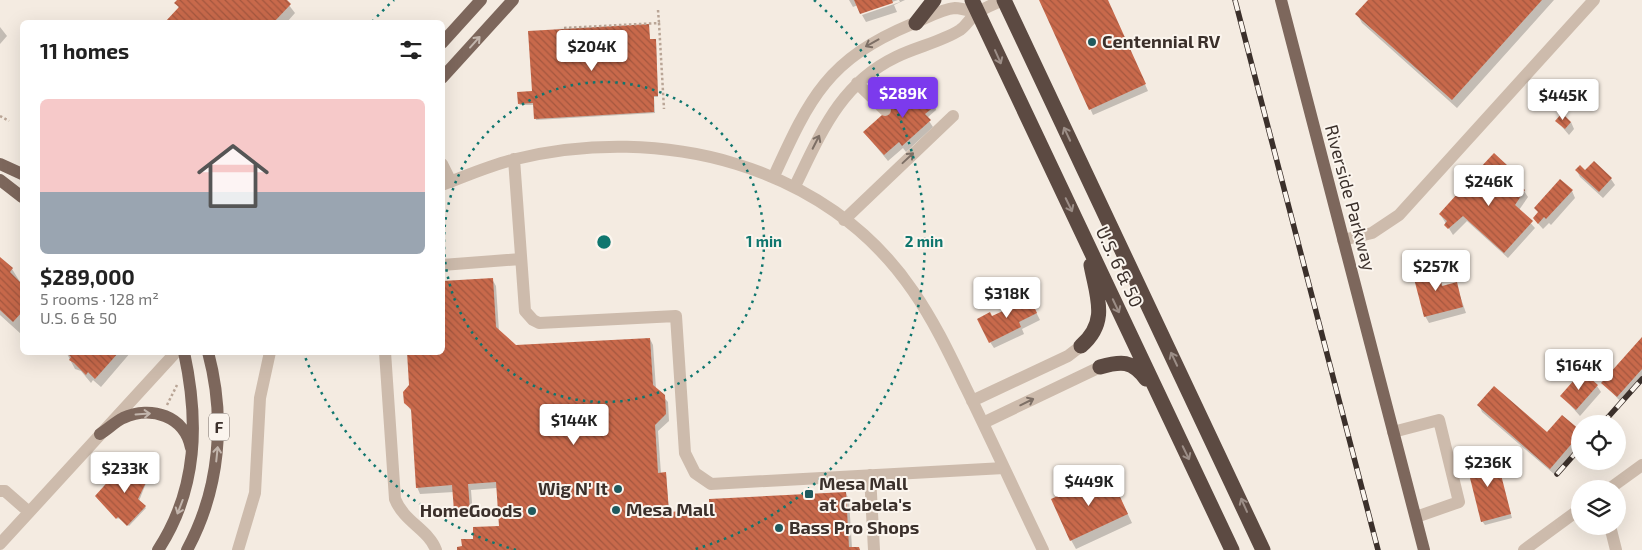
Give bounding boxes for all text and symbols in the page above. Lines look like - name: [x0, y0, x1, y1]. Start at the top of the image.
- pin: $204K: [557, 30, 627, 72]
- place label: Centennial RV: [1102, 30, 1221, 52]
- one-way arrow: [469, 35, 481, 48]
- icon: filters: [397, 36, 425, 64]
- text: $204K: [567, 36, 617, 55]
- marker: Centennial RV: [1086, 36, 1098, 48]
- text: 11 homes: [40, 38, 129, 63]
- one-way arrow: [864, 38, 879, 48]
- one-way arrow: [993, 49, 1003, 64]
- pin: $289K: [868, 76, 938, 119]
- pin: $445K: [1528, 78, 1598, 121]
- text: $289K: [879, 83, 927, 102]
- text: $445K: [1539, 85, 1587, 104]
- street label: Riverside Parkway: [1321, 122, 1381, 274]
- one-way arrow: [1062, 127, 1071, 142]
- icon: home: [188, 131, 278, 221]
- one-way arrow: [811, 135, 821, 150]
- one-way arrow: [901, 152, 914, 164]
- pin: $246K: [1454, 164, 1524, 207]
- text: $246K: [1465, 171, 1513, 190]
- one-way arrow: [1064, 198, 1074, 213]
- street label: U.S. 6 & 50: [1092, 223, 1148, 311]
- text: 1 min: [746, 232, 782, 250]
- text: 2 min: [905, 232, 943, 250]
- centre of rings: [595, 233, 613, 251]
- pin: $257K: [1401, 250, 1471, 292]
- text: $257K: [1413, 256, 1459, 275]
- text: $289,000: [40, 264, 135, 289]
- pin: $318K: [972, 276, 1042, 319]
- text: $318K: [984, 283, 1030, 302]
- text: 5 rooms · 128 m²: [40, 289, 159, 308]
- one-way arrow: [1112, 298, 1121, 313]
- text: U.S. 6 & 50: [40, 308, 117, 327]
- pin: $164K: [1544, 348, 1614, 391]
- one-way arrow: [1169, 352, 1178, 367]
- text: $164K: [1556, 355, 1602, 374]
- one-way arrow: [1019, 397, 1034, 407]
- pin: $144K: [539, 404, 609, 446]
- one-way arrow: [135, 409, 151, 418]
- text: $144K: [551, 410, 597, 429]
- road number: F: [209, 414, 229, 441]
- map controls: [1571, 415, 1626, 535]
- button: locate: [1571, 415, 1626, 470]
- one-way arrow: [1182, 445, 1192, 460]
- one-way arrow: [212, 446, 222, 462]
- pin: $236K: [1453, 446, 1523, 488]
- pin: $233K: [90, 452, 160, 494]
- text: $236K: [1464, 452, 1512, 471]
- text: $233K: [102, 458, 148, 477]
- pin: $449K: [1054, 464, 1124, 507]
- text: $449K: [1064, 471, 1114, 490]
- place label: Mesa Mall at Cabela's: [819, 472, 912, 515]
- place label: Wig N' It: [538, 477, 609, 499]
- button: layers: [1571, 480, 1626, 535]
- marker: Wig N' It: [612, 483, 624, 495]
- marker: Mesa Mall at Cabela's: [803, 488, 815, 500]
- one-way arrow: [175, 498, 184, 514]
- place label: Mesa Mall: [626, 498, 715, 520]
- one-way arrow: [1238, 498, 1248, 513]
- place label: HomeGoods: [420, 499, 522, 521]
- marker: Mesa Mall: [610, 504, 622, 516]
- marker: HomeGoods: [526, 505, 538, 517]
- place label: Bass Pro Shops: [789, 516, 919, 538]
- marker: Bass Pro Shops: [773, 522, 785, 534]

